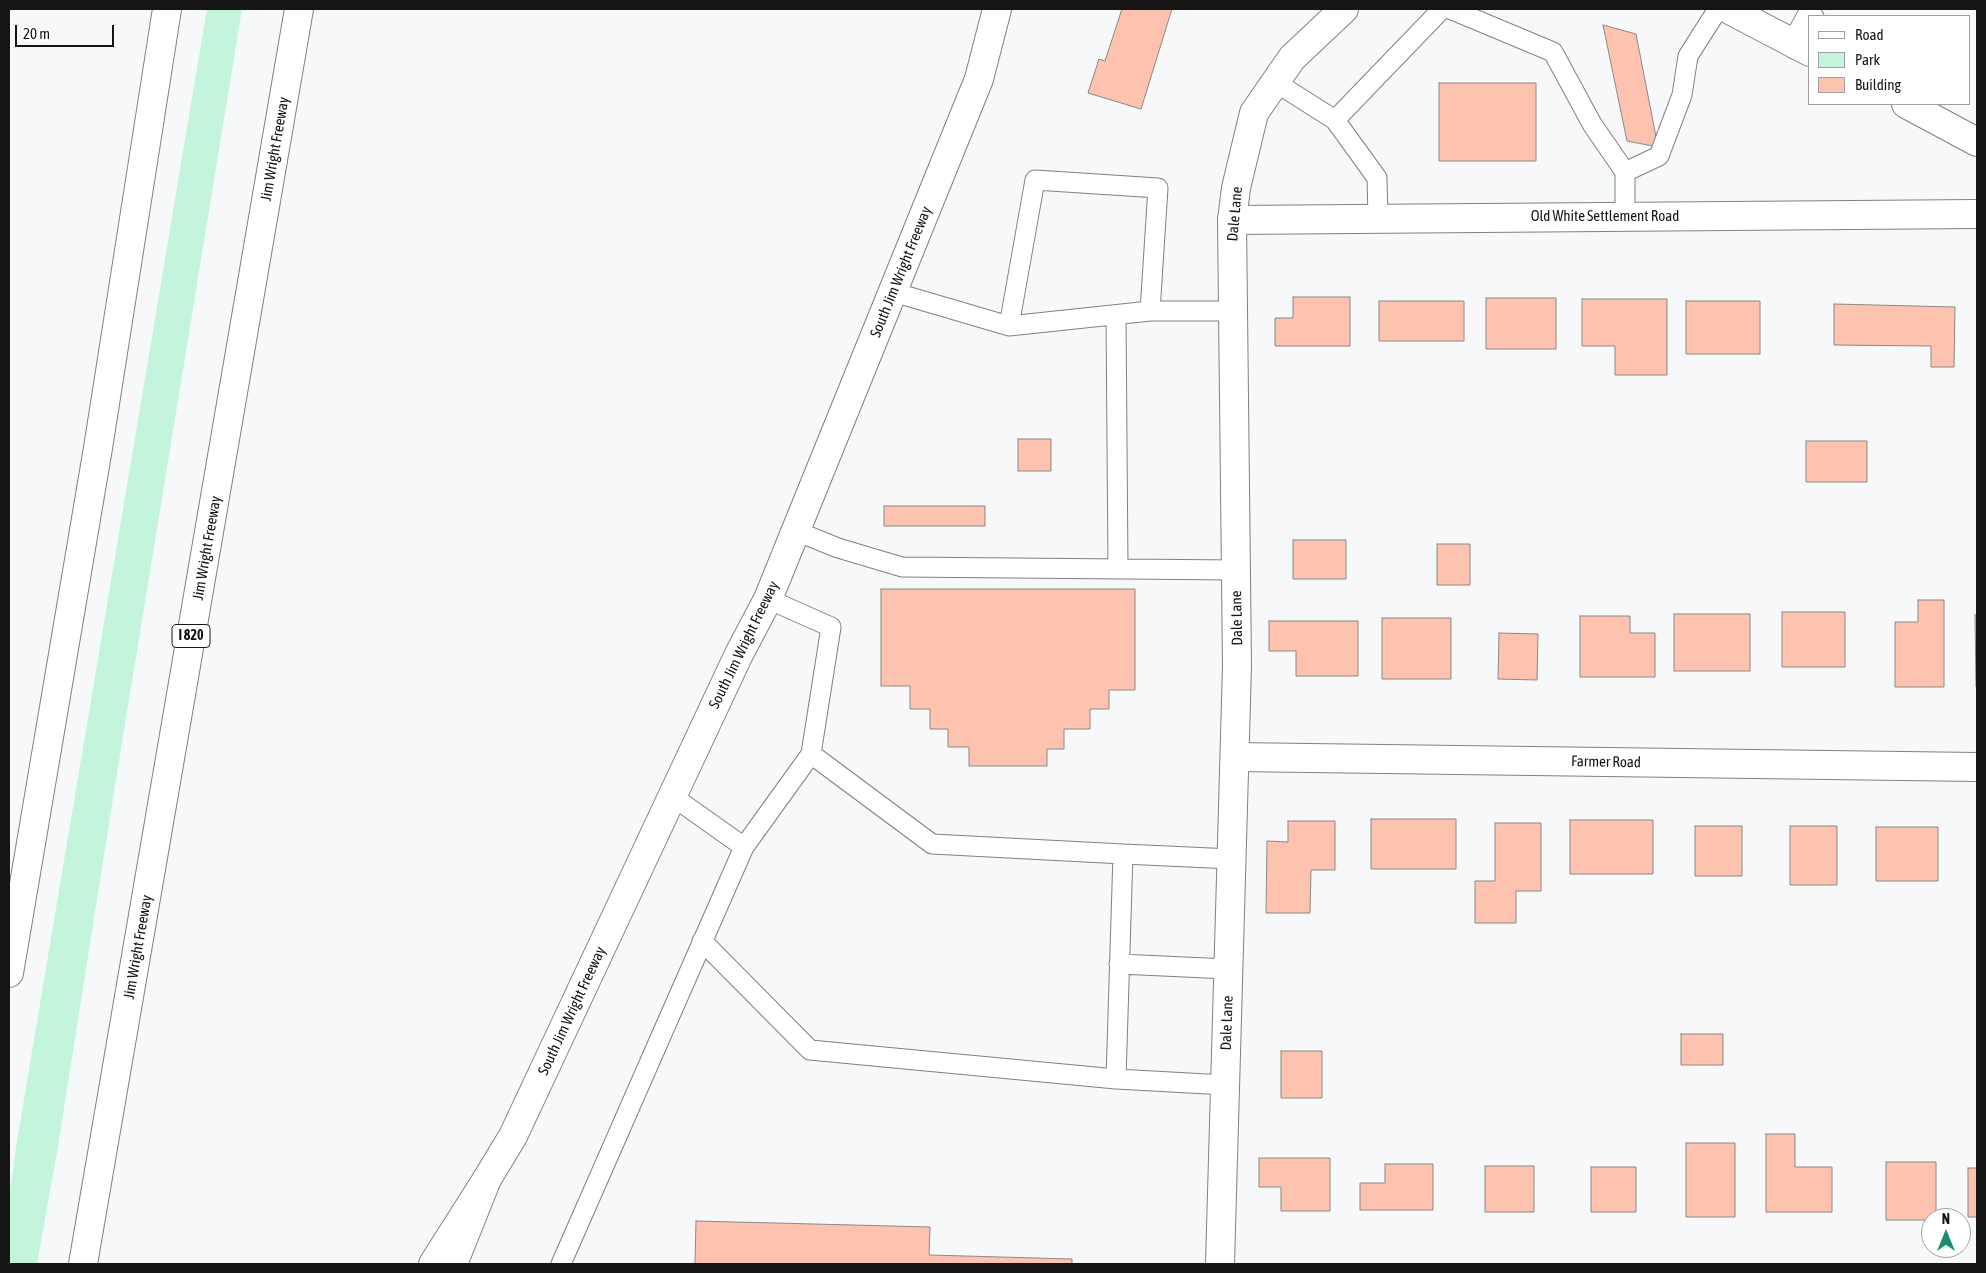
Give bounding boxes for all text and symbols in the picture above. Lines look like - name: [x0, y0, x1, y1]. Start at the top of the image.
- scale bar: [18, 15, 116, 47]
- legend: [1808, 15, 1971, 105]
- text: 20 m: [23, 25, 50, 42]
- text: Road: [1855, 26, 1884, 43]
- text: Park: [1855, 51, 1880, 68]
- text: Building: [1855, 76, 1901, 93]
- street label: Jim Wright Freeway: [257, 95, 293, 203]
- street label: Dale Lane: [1224, 186, 1246, 242]
- street label: South Jim Wright Freeway: [866, 204, 936, 340]
- street label: Old White Settlement Road: [1531, 207, 1679, 225]
- street label: Jim Wright Freeway: [189, 494, 225, 602]
- street label: South Jim Wright Freeway: [705, 578, 783, 712]
- street label: Dale Lane: [1228, 590, 1246, 646]
- road number: I 820: [172, 624, 210, 648]
- street label: Farmer Road: [1571, 752, 1641, 772]
- street label: Jim Wright Freeway: [120, 893, 156, 1001]
- street label: South Jim Wright Freeway: [534, 944, 610, 1078]
- street label: Dale Lane: [1217, 995, 1237, 1051]
- north arrow: [1921, 1208, 1971, 1258]
- text: N: [1942, 1211, 1950, 1227]

